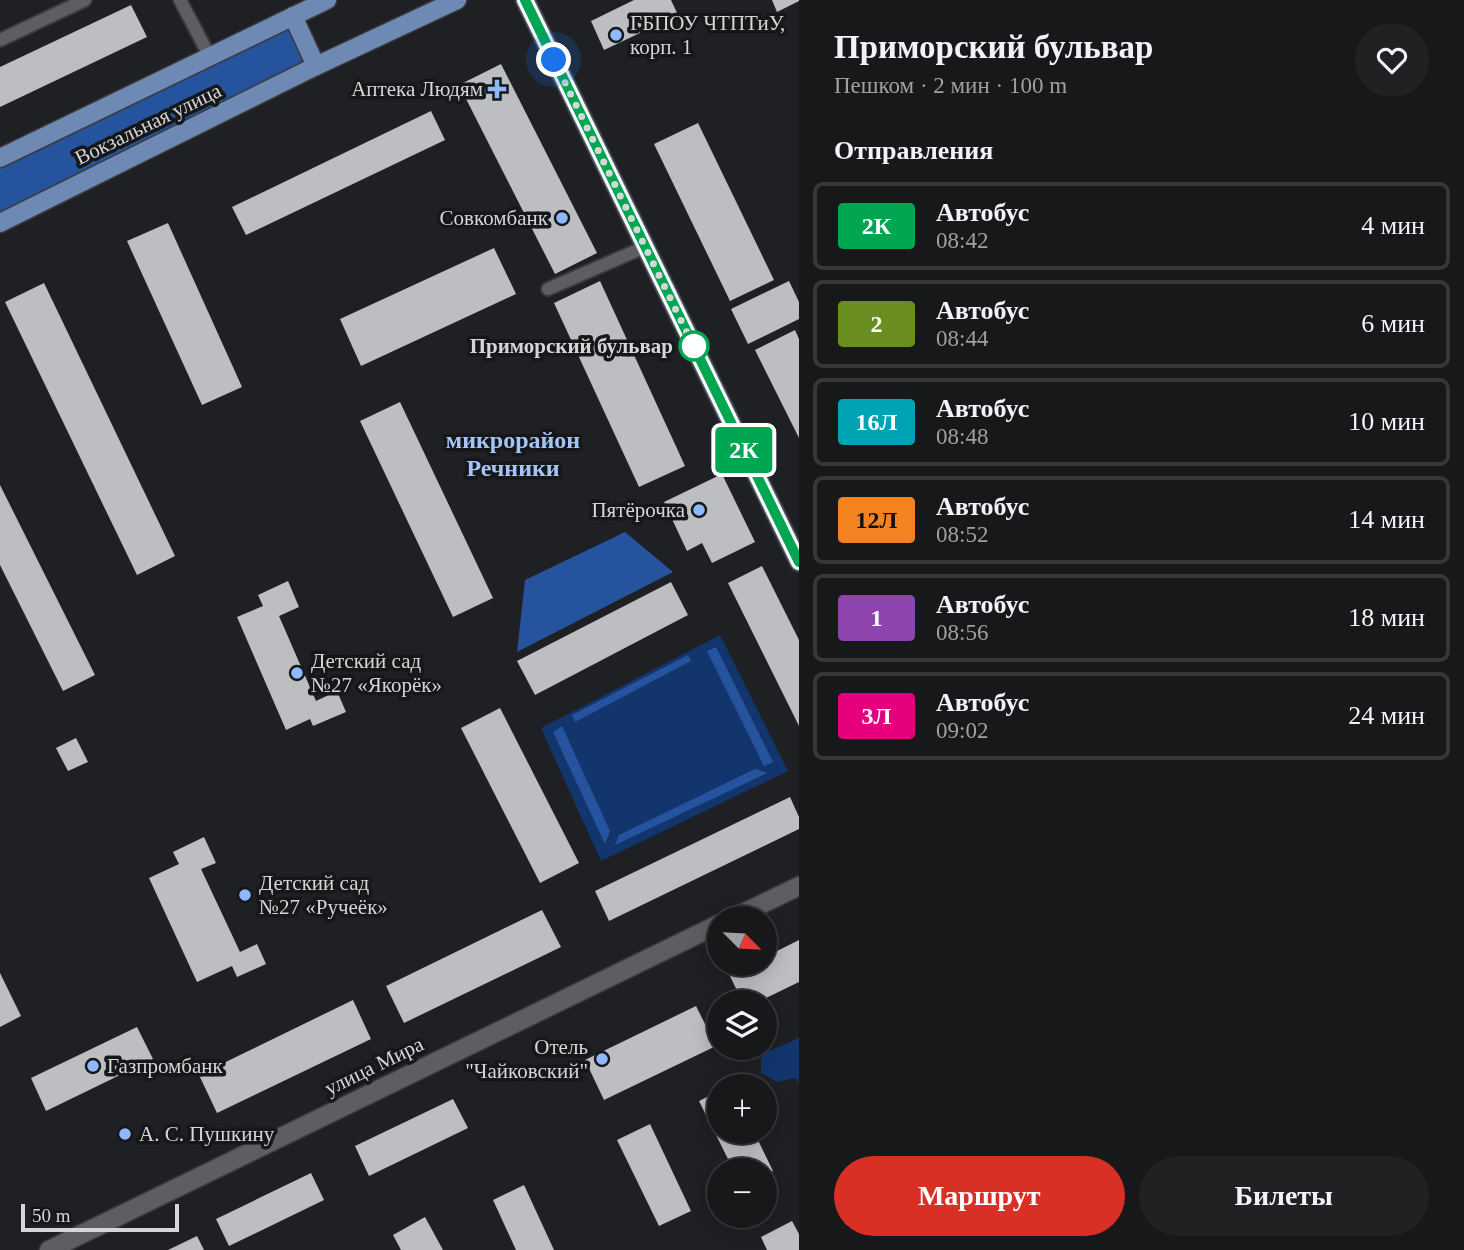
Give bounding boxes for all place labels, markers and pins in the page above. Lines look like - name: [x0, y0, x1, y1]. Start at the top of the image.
- place label: ГБПОУ ЧТПТиУ, корп. 1: [630, 11, 785, 59]
- marker: ГБПОУ ЧТПТиУ, корп. 1: [608, 27, 624, 43]
- place label: Аптека Людям: [351, 77, 483, 101]
- marker: Аптека Людям: [489, 81, 505, 97]
- place label: Совкомбанк: [440, 206, 549, 230]
- marker: Совкомбанк: [554, 210, 570, 226]
- marker: Приморский бульвар: [679, 331, 709, 361]
- place label: Приморский бульвар: [470, 334, 673, 358]
- place label: Пятёрочка: [591, 498, 686, 522]
- marker: Пятёрочка: [691, 502, 707, 518]
- place label: Детский сад №27 «Якорёк»: [311, 649, 442, 697]
- marker: Детский сад №27 «Якорёк»: [289, 665, 305, 681]
- place label: Детский сад №27 «Ручеёк»: [259, 871, 388, 919]
- marker: Детский сад №27 «Ручеёк»: [237, 887, 253, 903]
- place label: Отель "Чайковский": [465, 1035, 588, 1083]
- marker: Отель "Чайковский": [594, 1051, 610, 1067]
- place label: Газпромбанк: [107, 1054, 224, 1078]
- marker: Газпромбанк: [85, 1058, 101, 1074]
- place label: А. С. Пушкину: [139, 1122, 275, 1146]
- marker: А. С. Пушкину: [117, 1126, 133, 1142]

